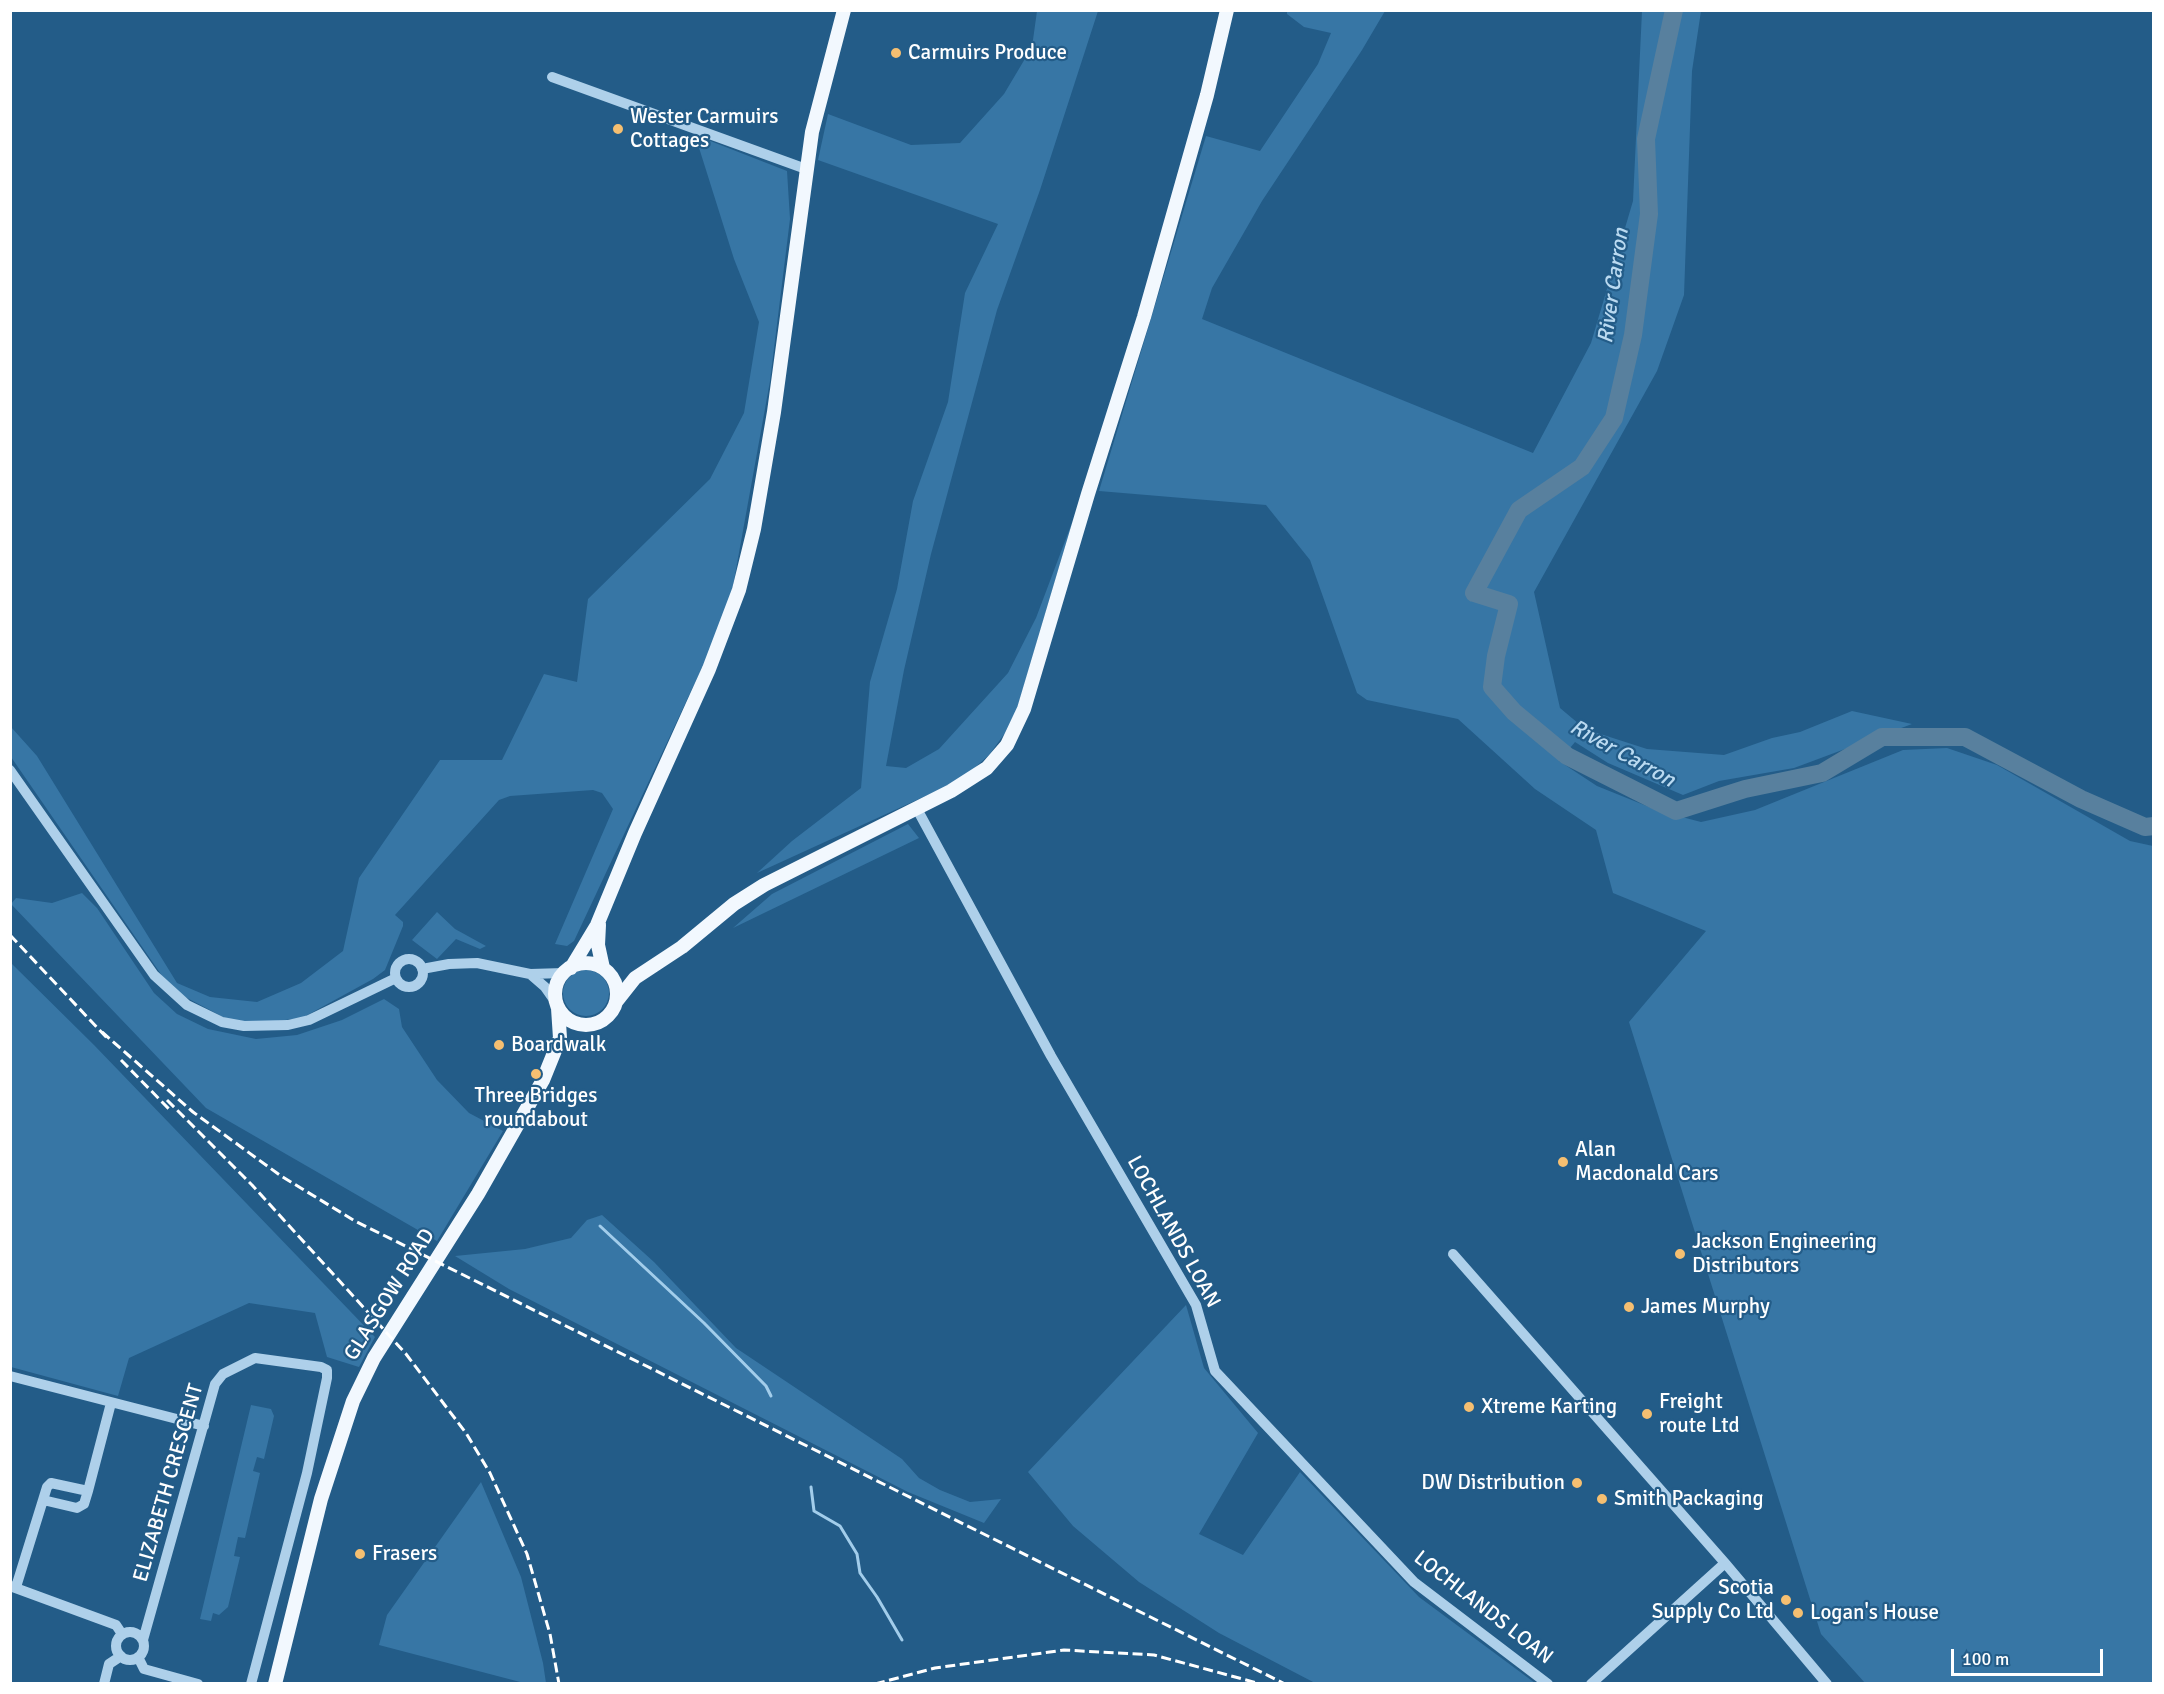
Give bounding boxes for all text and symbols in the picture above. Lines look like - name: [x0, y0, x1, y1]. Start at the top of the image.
- place label: Carmuirs Produce: [908, 40, 1067, 66]
- marker: Carmuirs Produce: [889, 46, 903, 60]
- place label: Wester Carmuirs Cottages: [630, 104, 778, 154]
- marker: Wester Carmuirs Cottages: [611, 122, 625, 136]
- water label: River Carron: [1593, 227, 1635, 345]
- water label: River Carron: [1565, 714, 1679, 794]
- place label: Boardwalk: [511, 1032, 606, 1058]
- marker: Boardwalk: [492, 1038, 506, 1052]
- marker: Three Bridges roundabout: [529, 1067, 543, 1081]
- place label: Three Bridges roundabout: [475, 1083, 597, 1133]
- place label: Alan Macdonald Cars: [1575, 1137, 1718, 1187]
- street label: LOCHLANDS LOAN: [1121, 1152, 1225, 1312]
- marker: Alan Macdonald Cars: [1556, 1155, 1570, 1169]
- street label: GLASGOW ROAD: [339, 1224, 441, 1366]
- place label: Jackson Engineering Distributors: [1692, 1229, 1877, 1279]
- marker: Jackson Engineering Distributors: [1673, 1247, 1687, 1261]
- place label: James Murphy: [1641, 1294, 1770, 1320]
- marker: James Murphy: [1622, 1300, 1636, 1314]
- street label: ELIZABETH CRESCENT: [129, 1381, 209, 1585]
- place label: Freight route Ltd: [1659, 1389, 1740, 1439]
- place label: Xtreme Karting: [1481, 1394, 1617, 1420]
- marker: Xtreme Karting: [1462, 1400, 1476, 1414]
- marker: Freight route Ltd: [1640, 1407, 1654, 1421]
- place label: DW Distribution: [1421, 1470, 1565, 1496]
- marker: DW Distribution: [1570, 1476, 1584, 1490]
- place label: Smith Packaging: [1614, 1486, 1764, 1512]
- marker: Smith Packaging: [1595, 1492, 1609, 1506]
- place label: Frasers: [372, 1541, 437, 1567]
- street label: LOCHLANDS LOAN: [1408, 1546, 1558, 1670]
- marker: Frasers: [353, 1547, 367, 1561]
- place label: Scotia Supply Co Ltd: [1652, 1575, 1774, 1625]
- marker: Scotia Supply Co Ltd: [1779, 1593, 1793, 1607]
- place label: Logan's House: [1810, 1600, 1939, 1626]
- marker: Logan's House: [1791, 1606, 1805, 1620]
- scale bar: [1954, 1637, 2106, 1675]
- text: 100 m: [1962, 1648, 2009, 1670]

